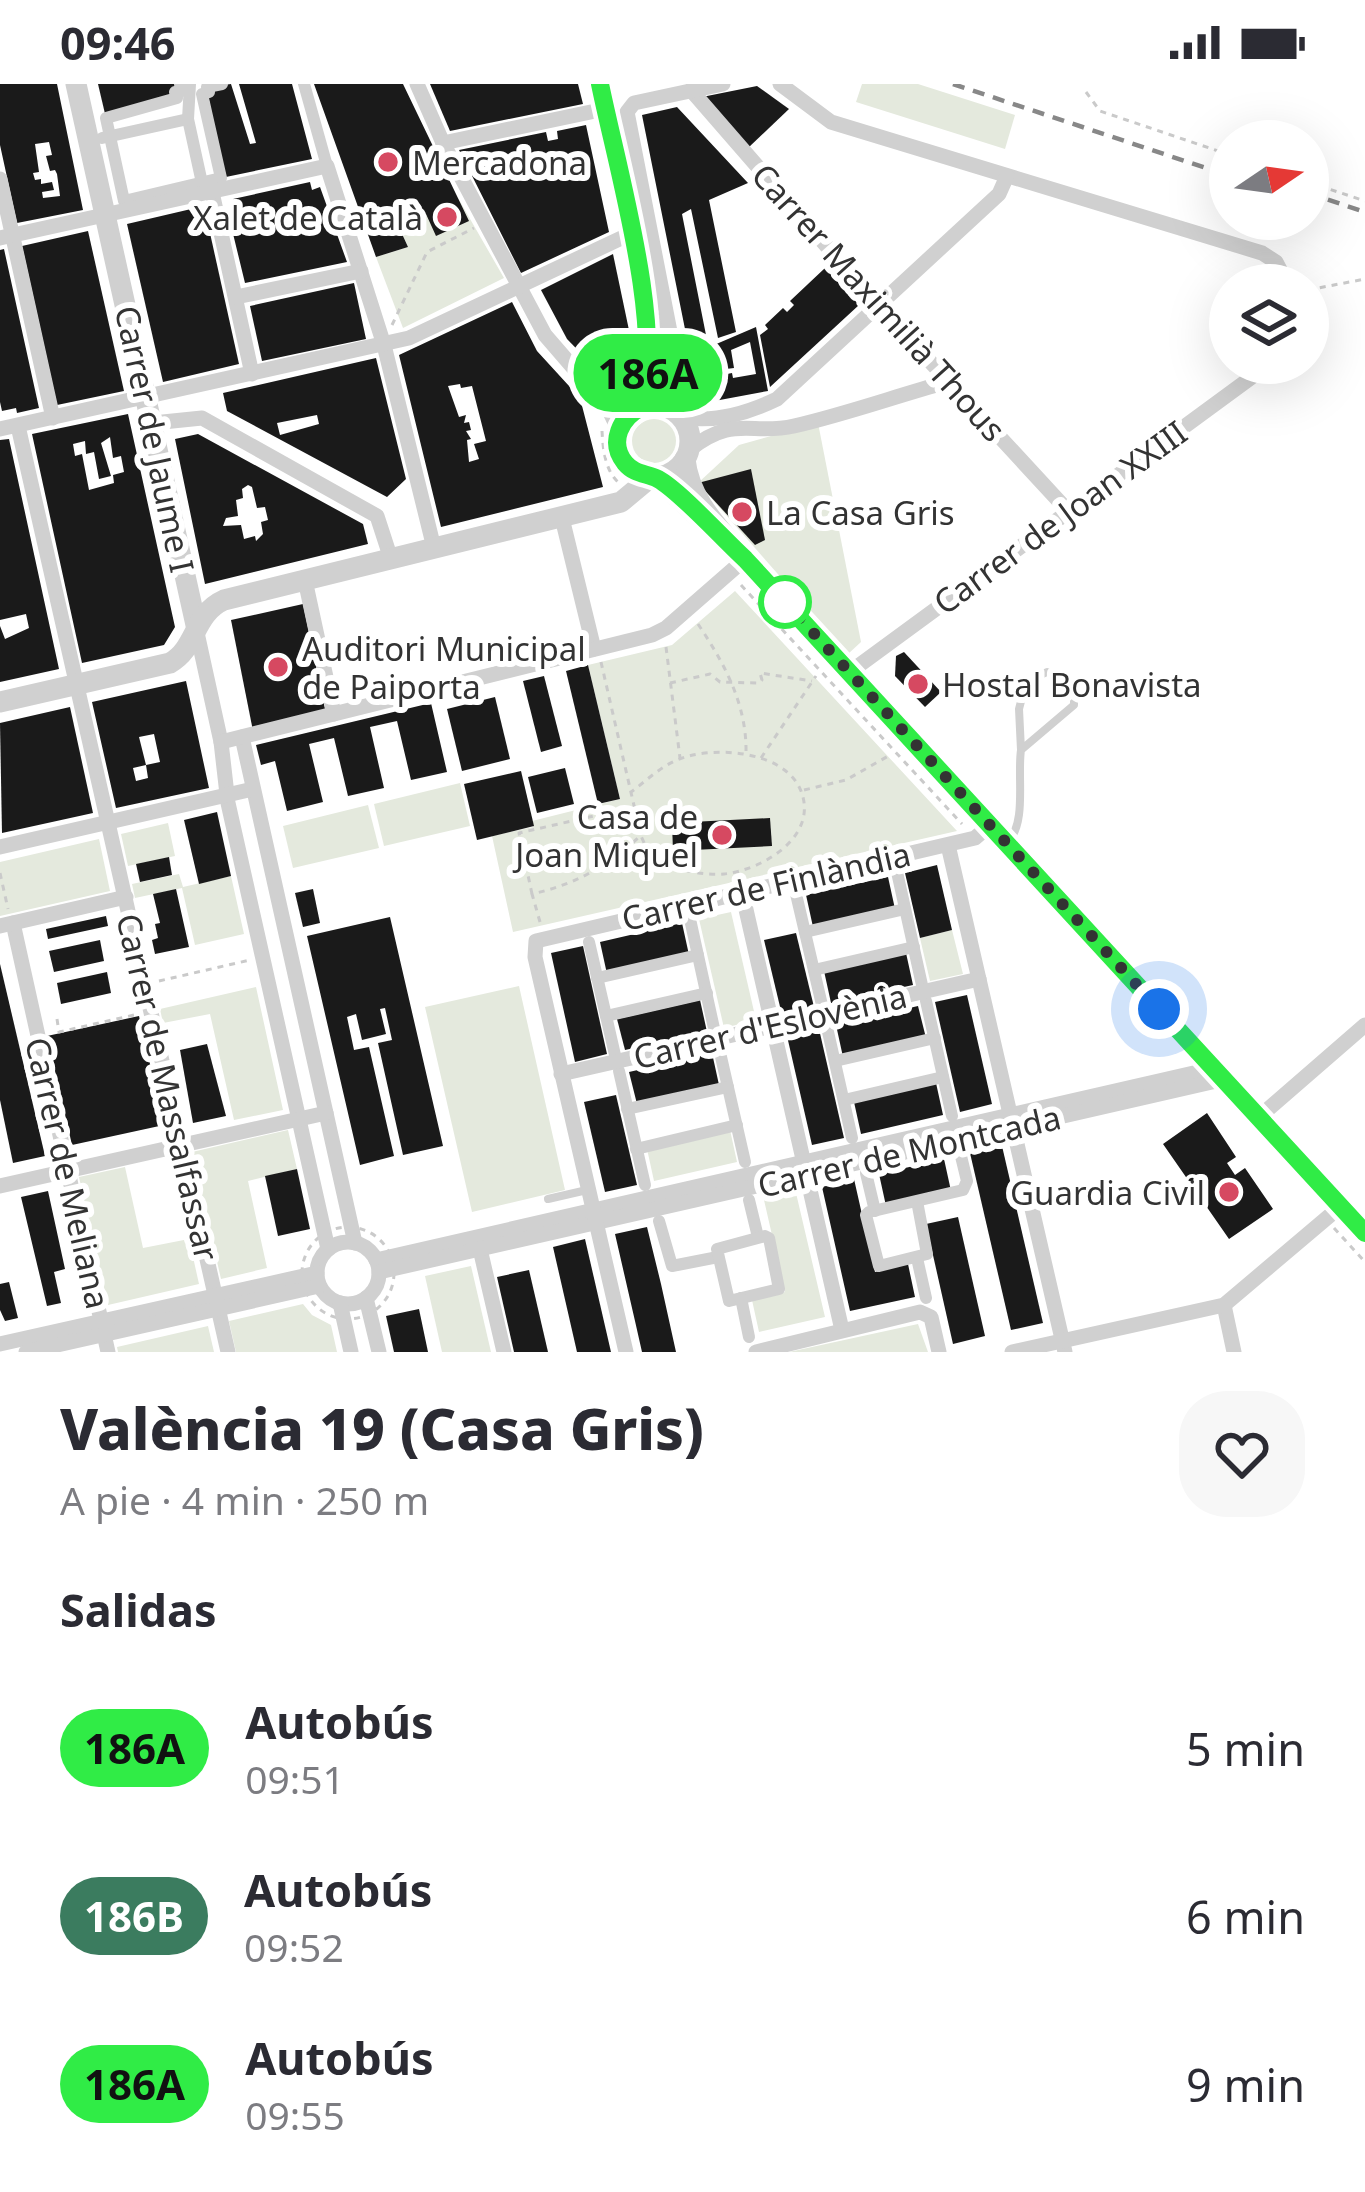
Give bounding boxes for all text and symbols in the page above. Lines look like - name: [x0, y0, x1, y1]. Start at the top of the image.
- text: 09:46: [60, 12, 176, 73]
- north arrow: [1209, 120, 1329, 240]
- map controls: [1209, 120, 1329, 384]
- place label: Mercadona: [412, 140, 587, 185]
- marker: Mercadona: [375, 149, 401, 175]
- street label: Carrer Maximilià Thous: [742, 153, 1016, 451]
- place label: Xalet de Català: [193, 195, 423, 240]
- marker: Xalet de Català: [434, 204, 460, 230]
- button: layers: [1209, 264, 1329, 384]
- street label: Carrer de Jaume I: [105, 302, 205, 576]
- line badge: 186A: [564, 334, 732, 412]
- text: 186A: [597, 344, 699, 401]
- street label: Carrer de Joan XXIII: [924, 410, 1196, 624]
- place label: La Casa Gris: [766, 490, 955, 535]
- marker: La Casa Gris: [729, 499, 755, 525]
- unlabelled marker: [760, 577, 810, 627]
- place label: Auditori Municipal de Paiporta: [302, 626, 586, 709]
- marker: Auditori Municipal de Paiporta: [265, 654, 291, 680]
- place label: Hostal Bonavista: [942, 662, 1202, 707]
- marker: Hostal Bonavista: [905, 671, 931, 697]
- place label: Casa de Joan Miquel: [512, 794, 698, 877]
- marker: Casa de Joan Miquel: [709, 822, 735, 848]
- street label: Carrer de Finlàndia: [617, 831, 915, 941]
- street label: Carrer de Massalfassar: [106, 909, 230, 1265]
- street label: Carrer d'Eslovènia: [629, 973, 911, 1079]
- your location: [1129, 979, 1189, 1039]
- street label: Carrer de Meliana: [15, 1033, 121, 1313]
- street label: Carrer de Montcada: [753, 1094, 1065, 1208]
- place label: Guardia Civil: [1010, 1170, 1205, 1215]
- marker: Guardia Civil: [1216, 1179, 1242, 1205]
- text: València 19 (Casa Gris): [60, 1389, 704, 1467]
- button: heart: [1179, 1391, 1305, 1517]
- text: A pie · 4 min · 250 m: [60, 1473, 429, 1526]
- text: Salidas: [60, 1579, 217, 1640]
- text: Autobús: [245, 1691, 433, 1752]
- text: 5 min: [1186, 1718, 1305, 1779]
- text: 186A: [84, 1719, 185, 1776]
- text: 09:51: [245, 1752, 345, 1805]
- text: Autobús: [244, 1859, 432, 1920]
- text: 6 min: [1186, 1886, 1305, 1947]
- text: 186B: [84, 1887, 184, 1944]
- text: 09:52: [244, 1920, 344, 1973]
- text: Autobús: [245, 2027, 433, 2088]
- text: 9 min: [1186, 2054, 1305, 2115]
- text: 186A: [84, 2055, 185, 2112]
- text: 09:55: [245, 2088, 345, 2141]

